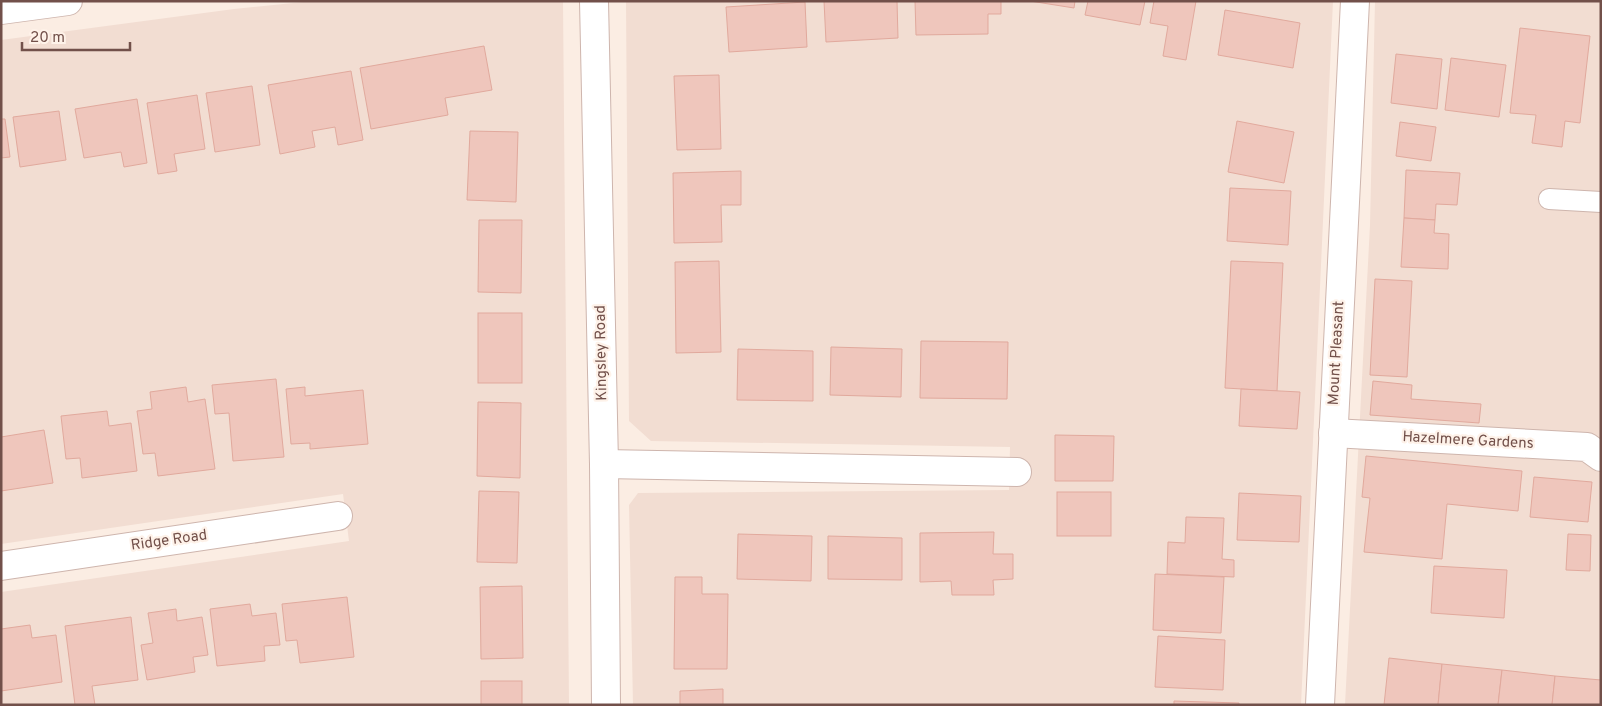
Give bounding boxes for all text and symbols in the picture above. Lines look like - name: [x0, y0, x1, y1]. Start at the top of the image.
- scale bar: [22, 20, 130, 52]
- text: 20 m: [30, 29, 65, 48]
- street label: Mount Pleasant: [1325, 300, 1349, 406]
- street label: Kingsley Road: [592, 305, 612, 401]
- street label: Hazelmere Gardens: [1402, 428, 1534, 454]
- street label: Ridge Road: [130, 526, 208, 556]

